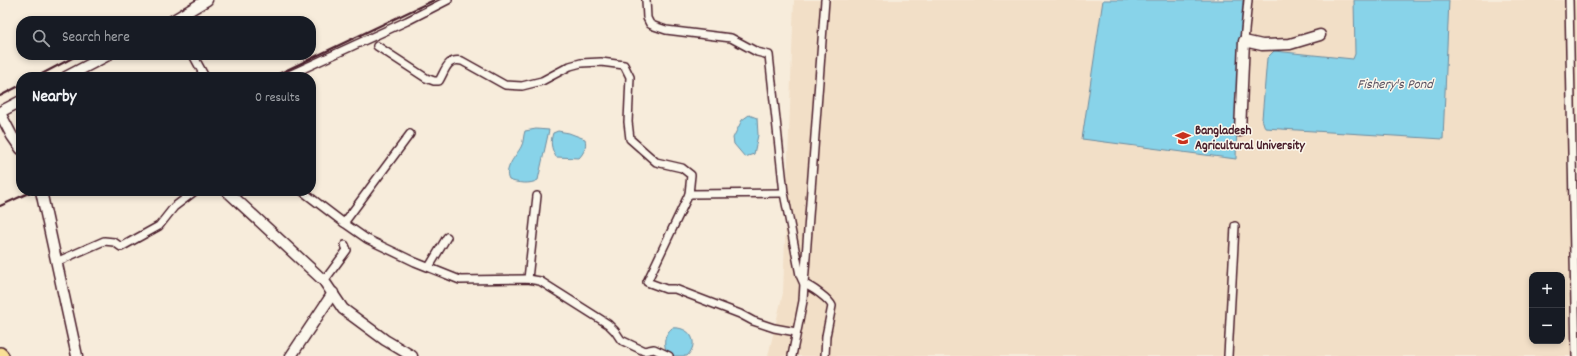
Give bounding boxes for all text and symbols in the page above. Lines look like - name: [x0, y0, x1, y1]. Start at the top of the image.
- search box: [16, 16, 316, 60]
- icon: search: [30, 27, 52, 49]
- text: Search here: [62, 27, 130, 49]
- water label: Fishery's Pond: [1357, 75, 1435, 95]
- text: Nearby: [32, 86, 76, 110]
- text: 0 results: [255, 89, 300, 108]
- place label: Bangladesh Agricultural University: [1195, 122, 1306, 156]
- school or university icon: Bangladesh Agricultural University: [1174, 129, 1192, 147]
- map controls: [1529, 272, 1565, 344]
- button: +: [1529, 272, 1565, 308]
- button: −: [1529, 308, 1565, 344]

